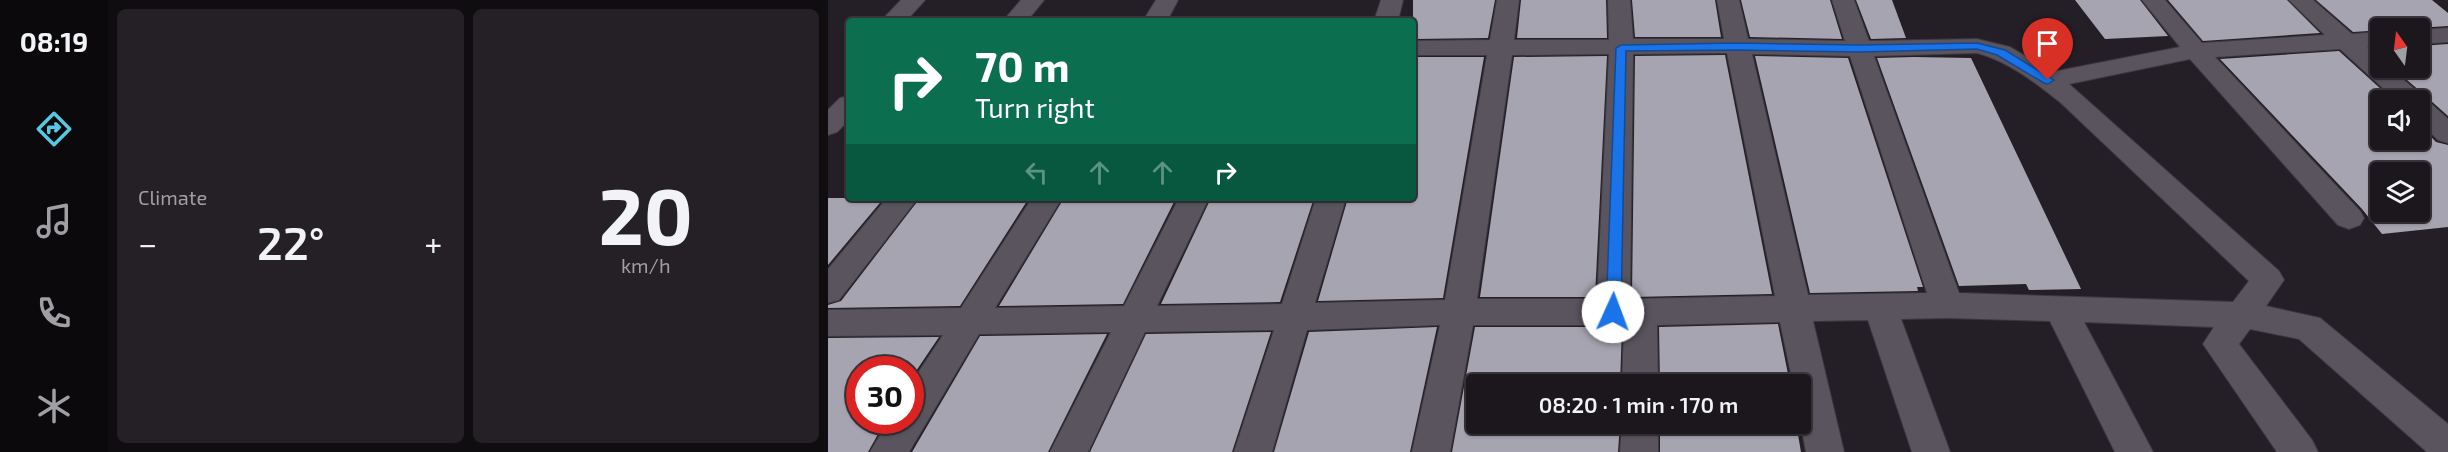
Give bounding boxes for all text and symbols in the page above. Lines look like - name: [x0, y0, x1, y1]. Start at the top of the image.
- pin: [2022, 18, 2073, 80]
- north arrow: [2370, 18, 2430, 78]
- map controls: [2370, 18, 2430, 222]
- text: 08:19: [20, 25, 88, 57]
- icon: arrive: [2031, 27, 2064, 60]
- text: 70 m: [975, 40, 1070, 90]
- icon: right: [876, 42, 954, 120]
- button: sound: [2370, 90, 2430, 150]
- text: Turn right: [975, 91, 1095, 123]
- icon: directions: [33, 108, 75, 150]
- icon: left: [1020, 156, 1053, 189]
- icon: ahead: [1083, 156, 1116, 189]
- icon: ahead: [1146, 156, 1179, 189]
- icon: right: [1209, 156, 1242, 189]
- button: layers: [2370, 162, 2430, 222]
- text: 20: [598, 167, 693, 261]
- text: Climate: [138, 185, 207, 209]
- icon: music: [33, 200, 75, 242]
- text: 22°: [257, 215, 325, 269]
- text: −: [138, 223, 157, 263]
- text: +: [424, 223, 442, 263]
- text: km/h: [621, 253, 671, 277]
- position arrow: [1581, 280, 1645, 344]
- icon: phone: [33, 292, 75, 334]
- speed limit sign: 30: [846, 356, 924, 434]
- icon: climate: [33, 385, 75, 427]
- text: 08:20 · 1 min · 170 m: [1539, 391, 1738, 417]

